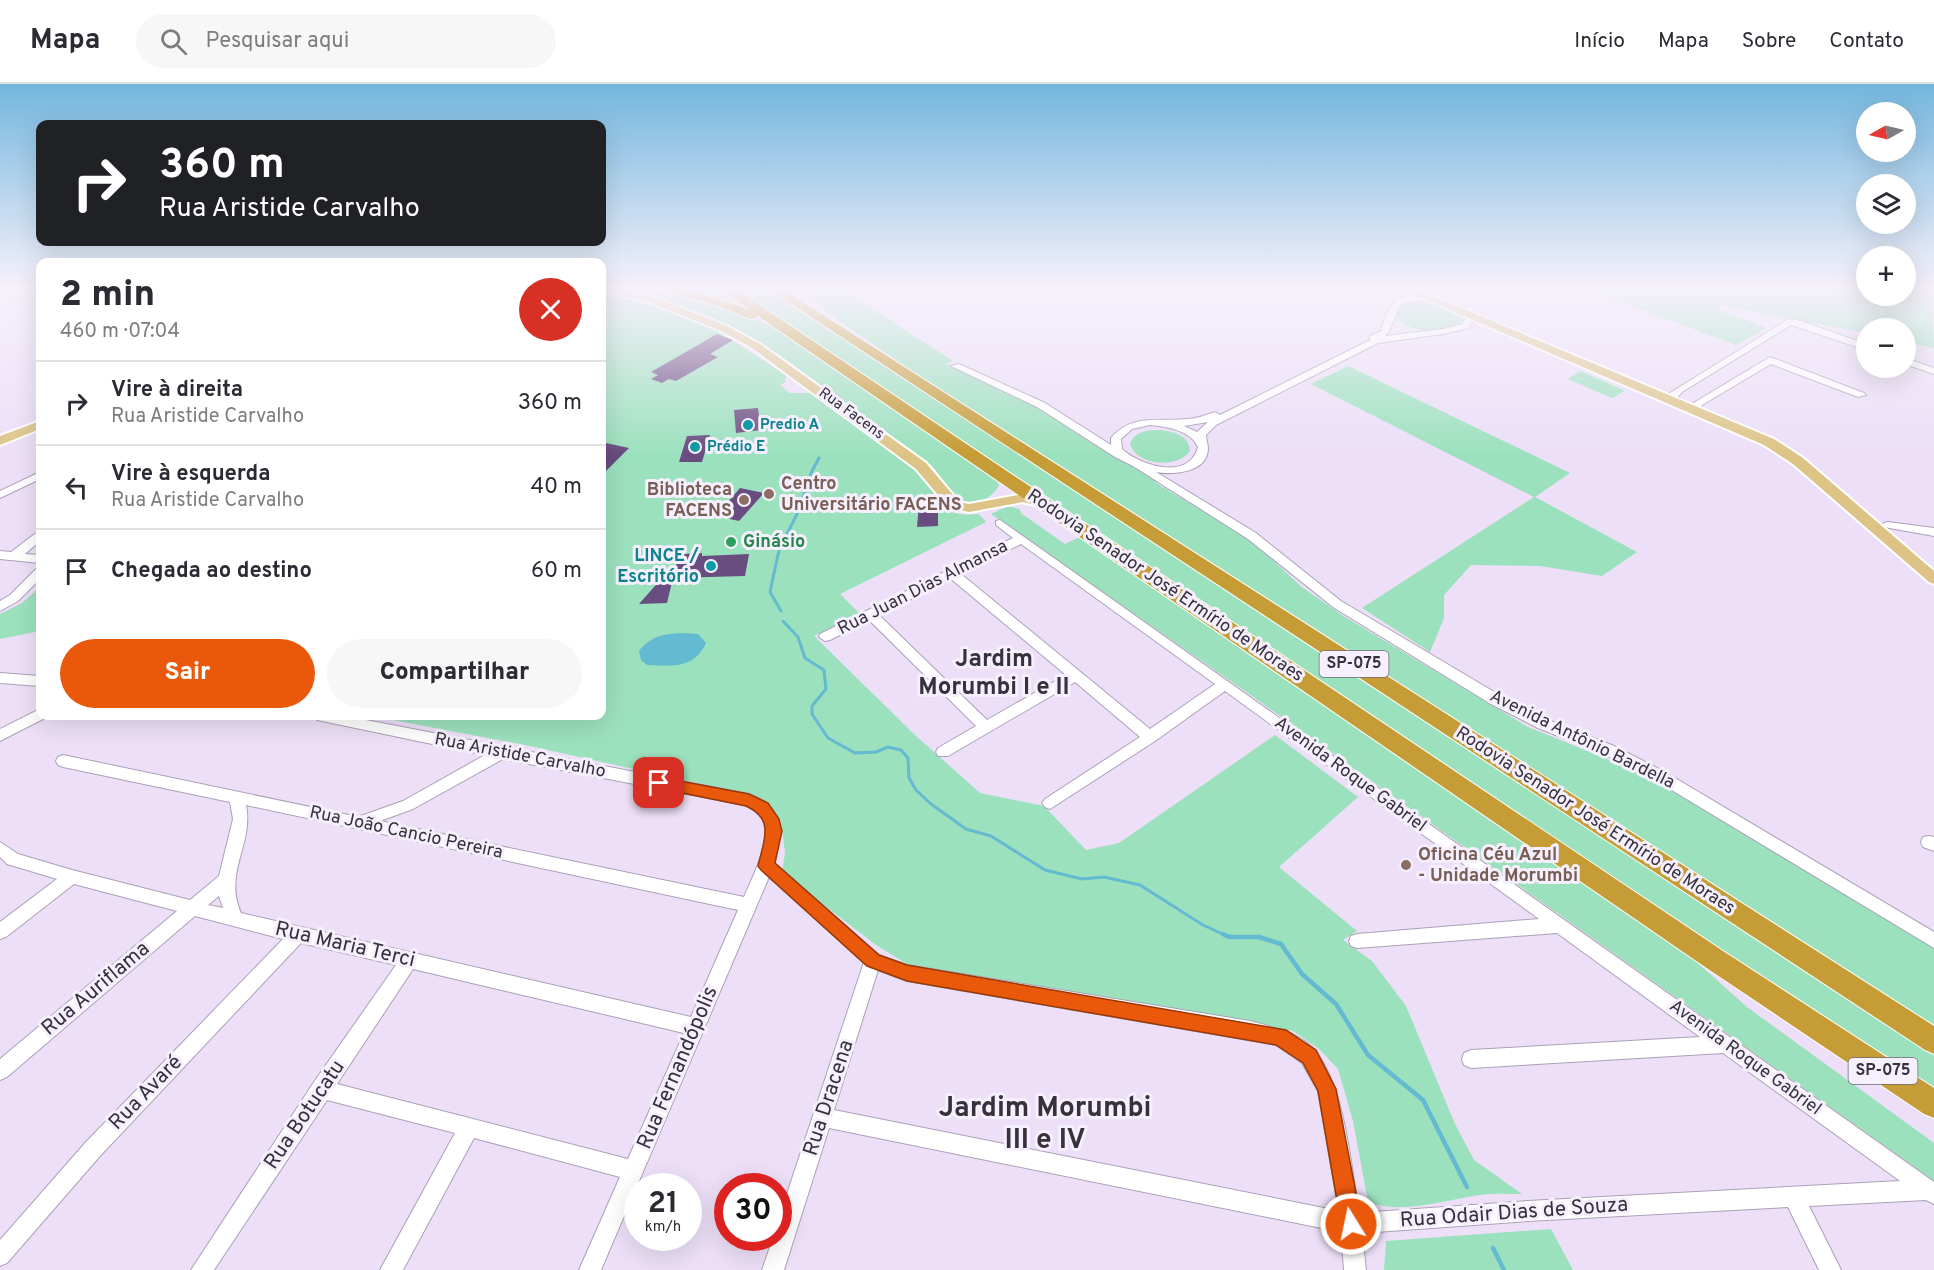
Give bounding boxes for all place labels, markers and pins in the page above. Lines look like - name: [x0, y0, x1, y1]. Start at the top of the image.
- place label: Predio A: [760, 416, 820, 435]
- marker: Predio A: [741, 418, 755, 432]
- place label: Prédio E: [707, 438, 765, 457]
- marker: Prédio E: [688, 440, 702, 454]
- place label: Centro Universitário FACENS: [781, 473, 962, 517]
- place label: Biblioteca FACENS: [647, 479, 732, 523]
- marker: Centro Universitário FACENS: [762, 487, 776, 501]
- marker: Biblioteca FACENS: [737, 493, 751, 507]
- place label: Ginásio: [743, 531, 805, 554]
- marker: Ginásio: [724, 535, 738, 549]
- place label: LINCE / Escritório: [617, 545, 700, 589]
- marker: LINCE / Escritório: [704, 559, 718, 573]
- pin: [633, 757, 684, 808]
- place label: Oficina Céu Azul - Unidade Morumbi: [1418, 844, 1578, 888]
- marker: Oficina Céu Azul - Unidade Morumbi: [1399, 858, 1413, 872]

